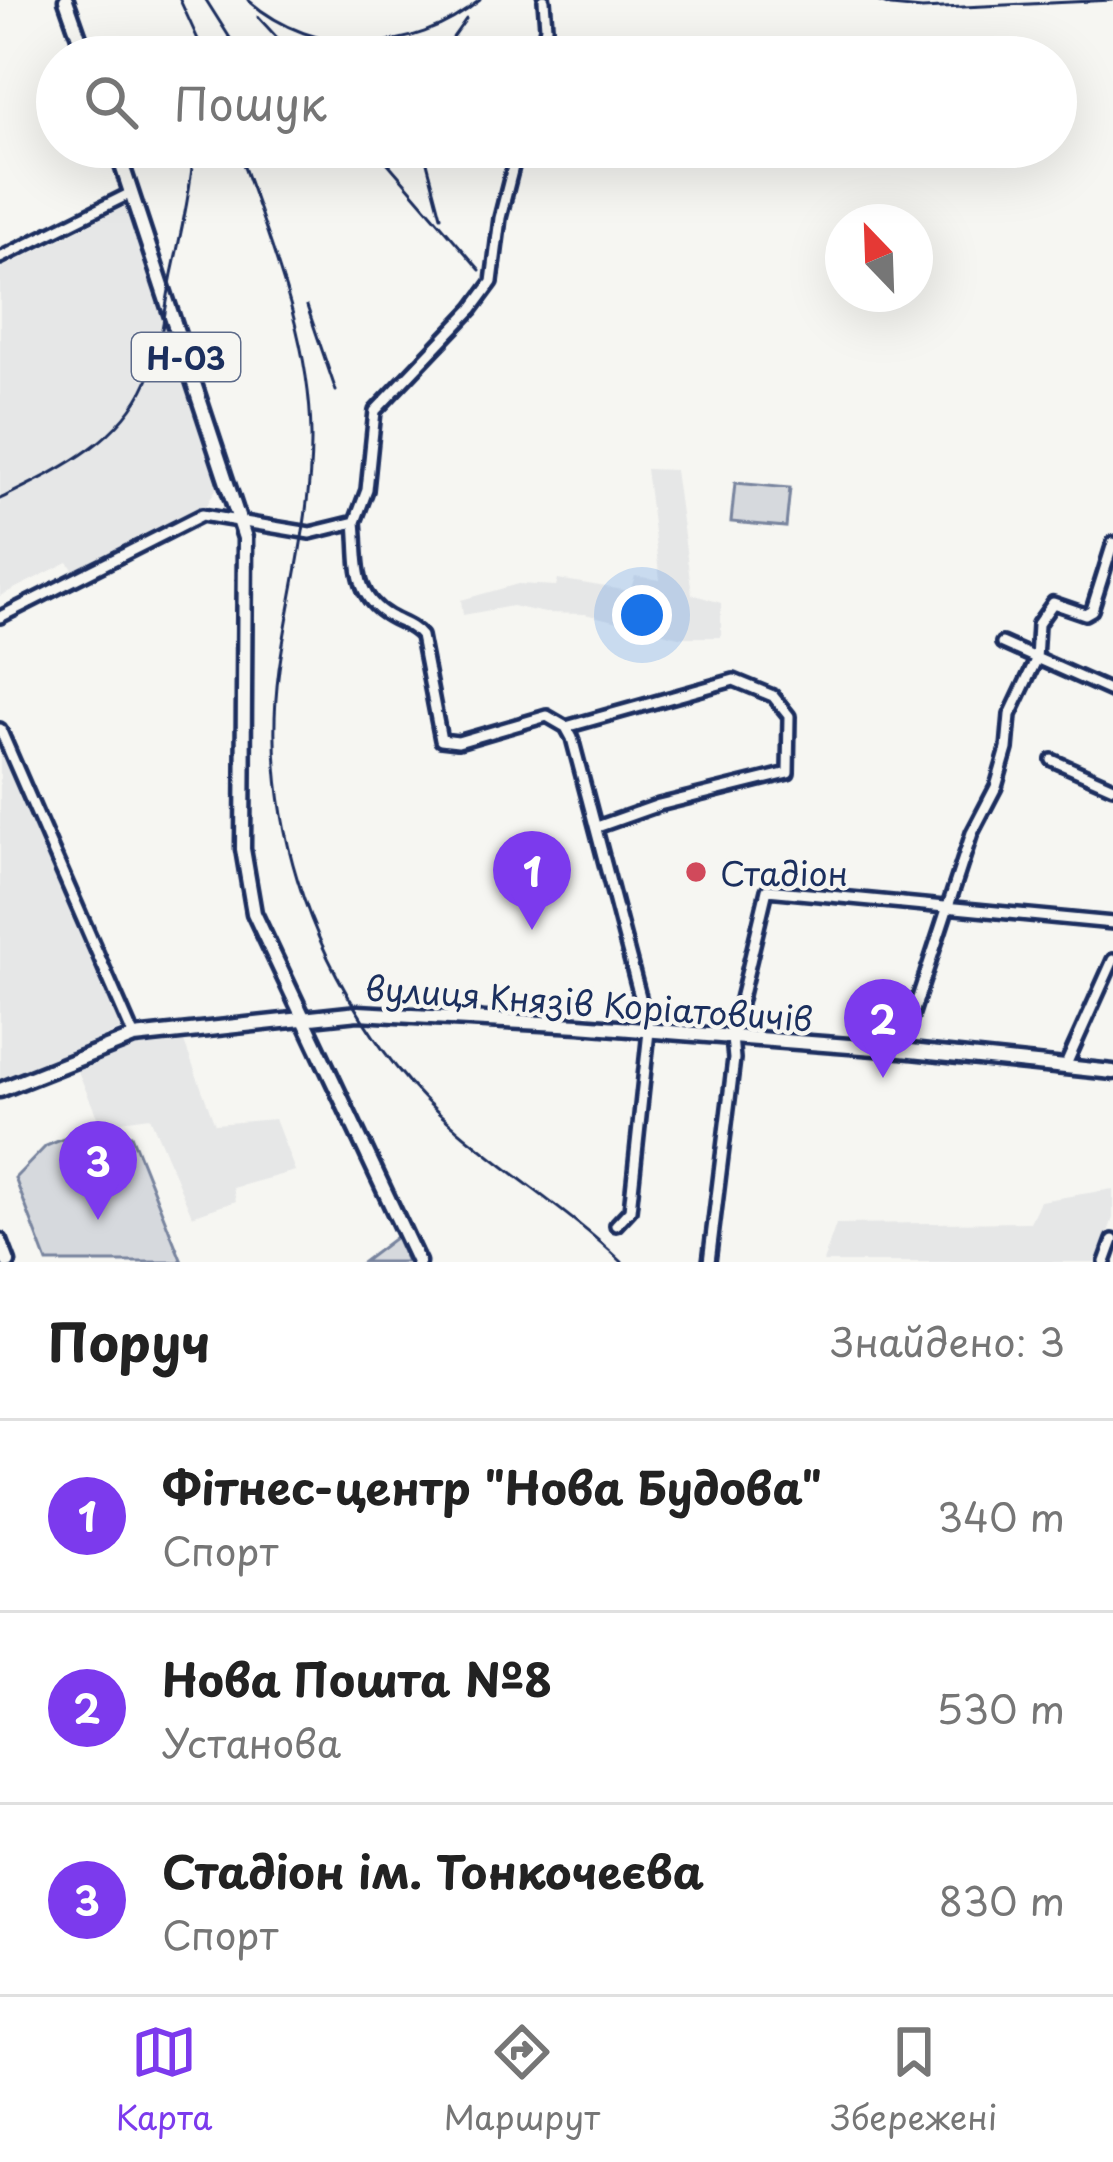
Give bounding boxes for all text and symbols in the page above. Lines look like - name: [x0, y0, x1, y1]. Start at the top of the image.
- search box: [36, 36, 1077, 168]
- text: Пошук: [174, 68, 327, 136]
- icon: search: [78, 69, 144, 135]
- north arrow: [825, 204, 933, 312]
- road number: Н-03: [132, 333, 240, 381]
- your location: [612, 585, 672, 645]
- pin: 1: [493, 831, 571, 930]
- place label: Стадіон: [720, 847, 848, 897]
- marker: Стадіон: [683, 859, 709, 885]
- street label: вулиця Князів Коріатовичів: [364, 961, 814, 1043]
- pin: 2: [844, 979, 922, 1078]
- pin: 3: [59, 1121, 137, 1220]
- text: Поруч: [48, 1302, 210, 1379]
- text: Знайдено: 3: [831, 1311, 1065, 1370]
- text: Фітнес-центр "Нова Будова": [162, 1452, 822, 1520]
- text: 1: [78, 1486, 96, 1545]
- text: 340 m: [937, 1486, 1065, 1545]
- text: Спорт: [162, 1520, 278, 1579]
- text: Нова Пошта №8: [162, 1644, 552, 1712]
- text: 2: [73, 1678, 101, 1737]
- text: 530 m: [936, 1678, 1065, 1737]
- text: Установа: [162, 1712, 341, 1771]
- text: Стадіон ім. Тонкочеєва: [162, 1836, 704, 1904]
- text: 3: [74, 1870, 100, 1929]
- text: 830 m: [939, 1870, 1065, 1929]
- text: Спорт: [162, 1904, 278, 1963]
- tab: Карта: [116, 2019, 213, 2141]
- tab: Маршрут: [444, 2019, 600, 2141]
- tab: Збережені: [831, 2019, 997, 2141]

